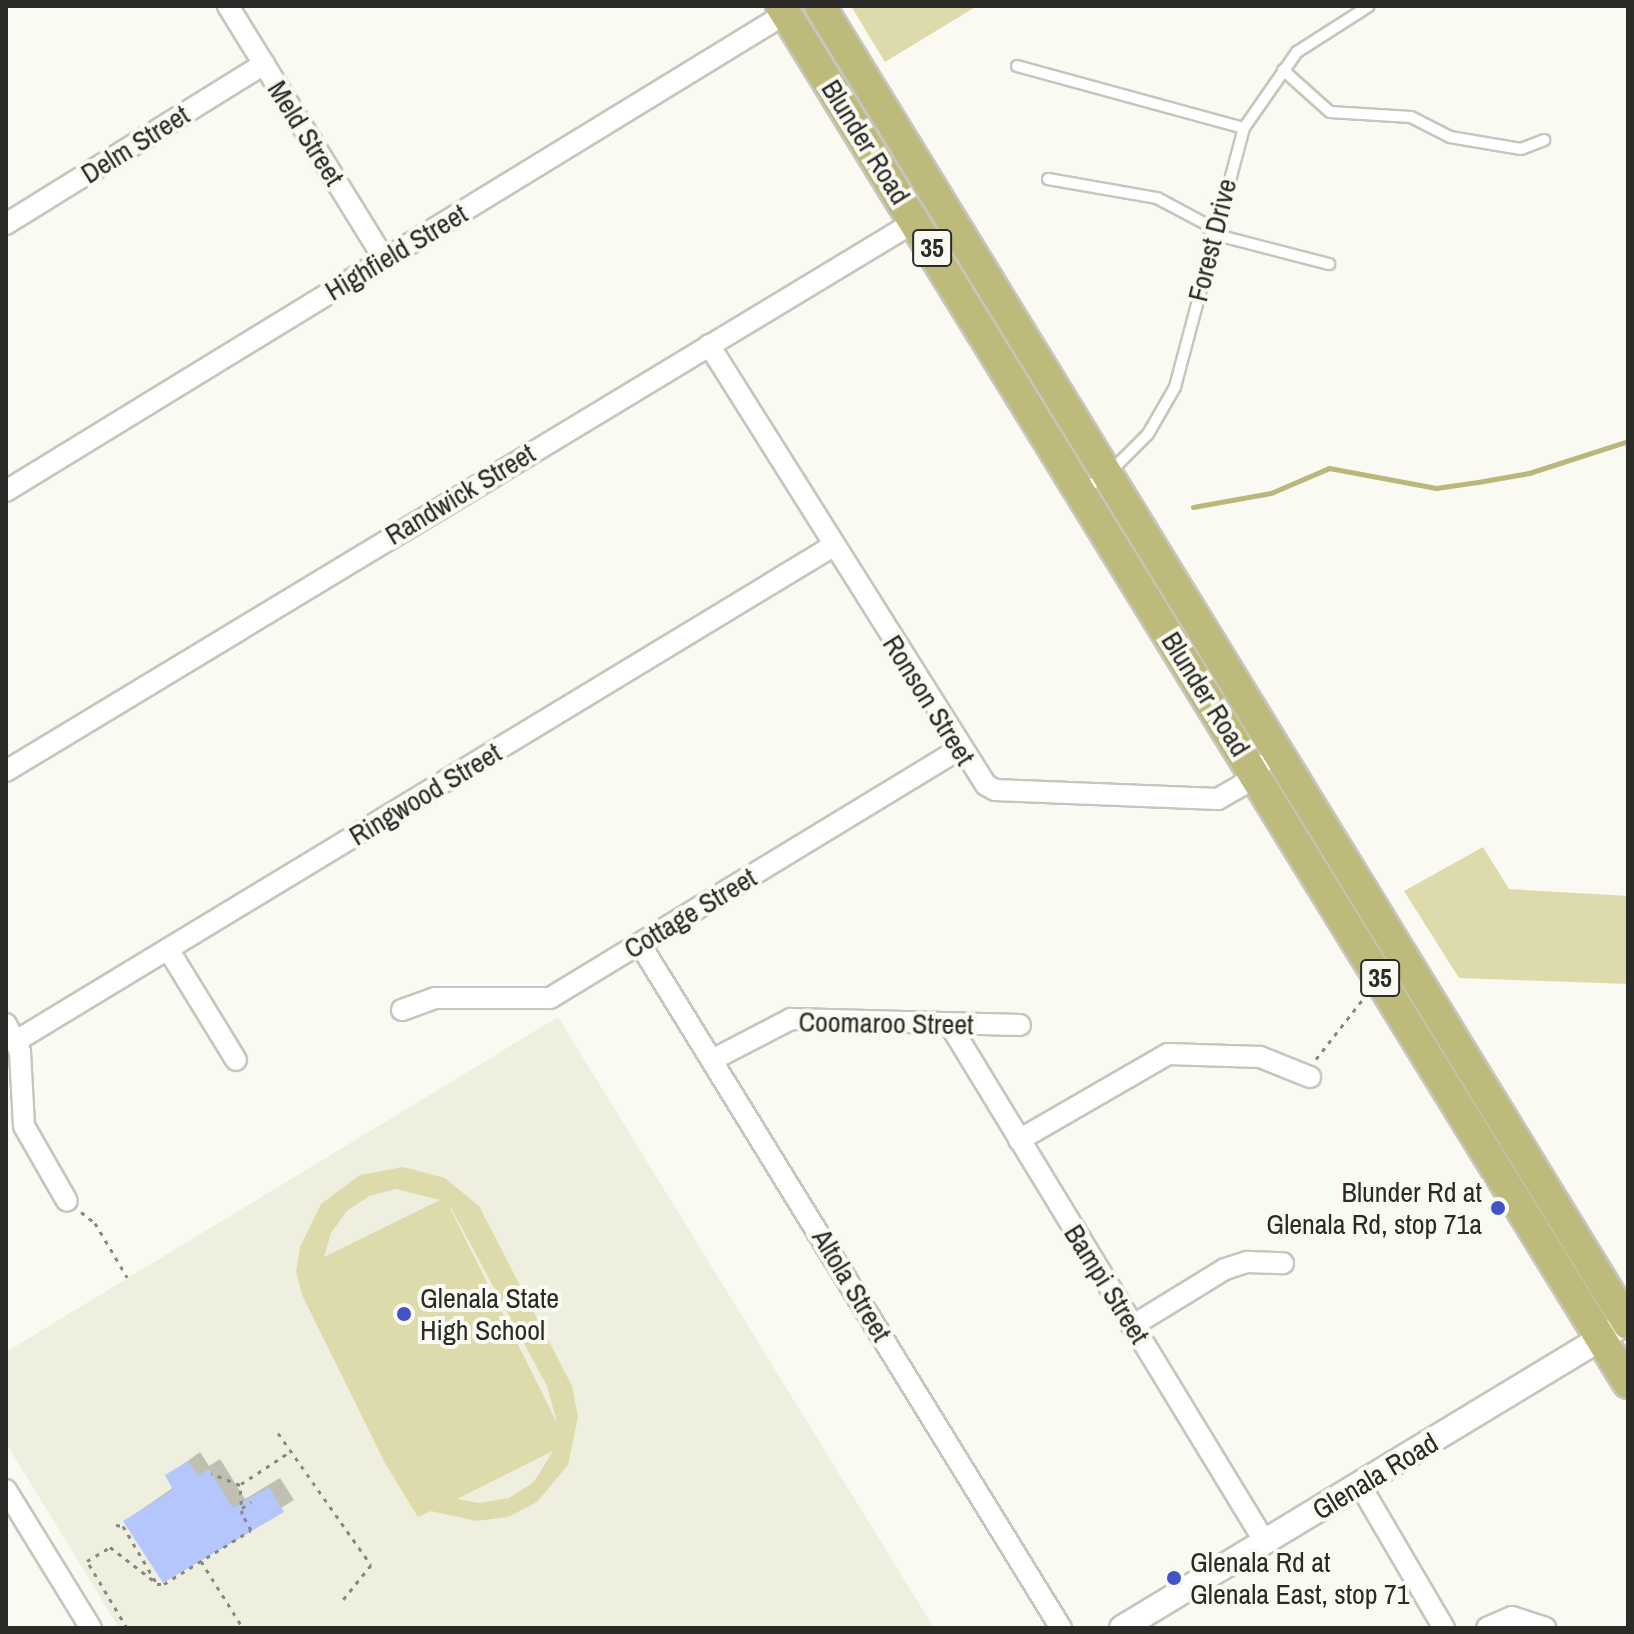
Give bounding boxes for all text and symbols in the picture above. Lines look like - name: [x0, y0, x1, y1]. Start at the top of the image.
- street label: Meld Street: [261, 74, 351, 192]
- street label: Blunder Road: [815, 74, 917, 210]
- street label: Delm Street: [75, 98, 195, 190]
- street label: Forest Drive: [1181, 175, 1243, 305]
- street label: Highfield Street: [319, 197, 473, 307]
- road number: 35: [912, 226, 952, 270]
- street label: Randwick Street: [379, 436, 541, 552]
- street label: Blunder Road: [1155, 626, 1257, 762]
- street label: Ronson Street: [876, 629, 982, 771]
- street label: Ringwood Street: [343, 736, 507, 852]
- street label: Cottage Street: [618, 860, 762, 966]
- road number: 35: [1360, 956, 1400, 1000]
- street label: Coomaroo Street: [798, 1005, 974, 1041]
- place label: Blunder Rd at Glenala Rd, stop 71a: [1266, 1175, 1482, 1241]
- marker: Blunder Rd at Glenala Rd, stop 71a: [1489, 1199, 1507, 1217]
- street label: Bampi Street: [1057, 1218, 1157, 1350]
- street label: Altola Street: [805, 1223, 899, 1347]
- place label: Glenala State High School: [420, 1281, 559, 1347]
- marker: Glenala State High School: [395, 1305, 413, 1323]
- street label: Glenala Road: [1306, 1425, 1444, 1527]
- place label: Glenala Rd at Glenala East, stop 71: [1190, 1545, 1410, 1611]
- marker: Glenala Rd at Glenala East, stop 71: [1165, 1569, 1183, 1587]

